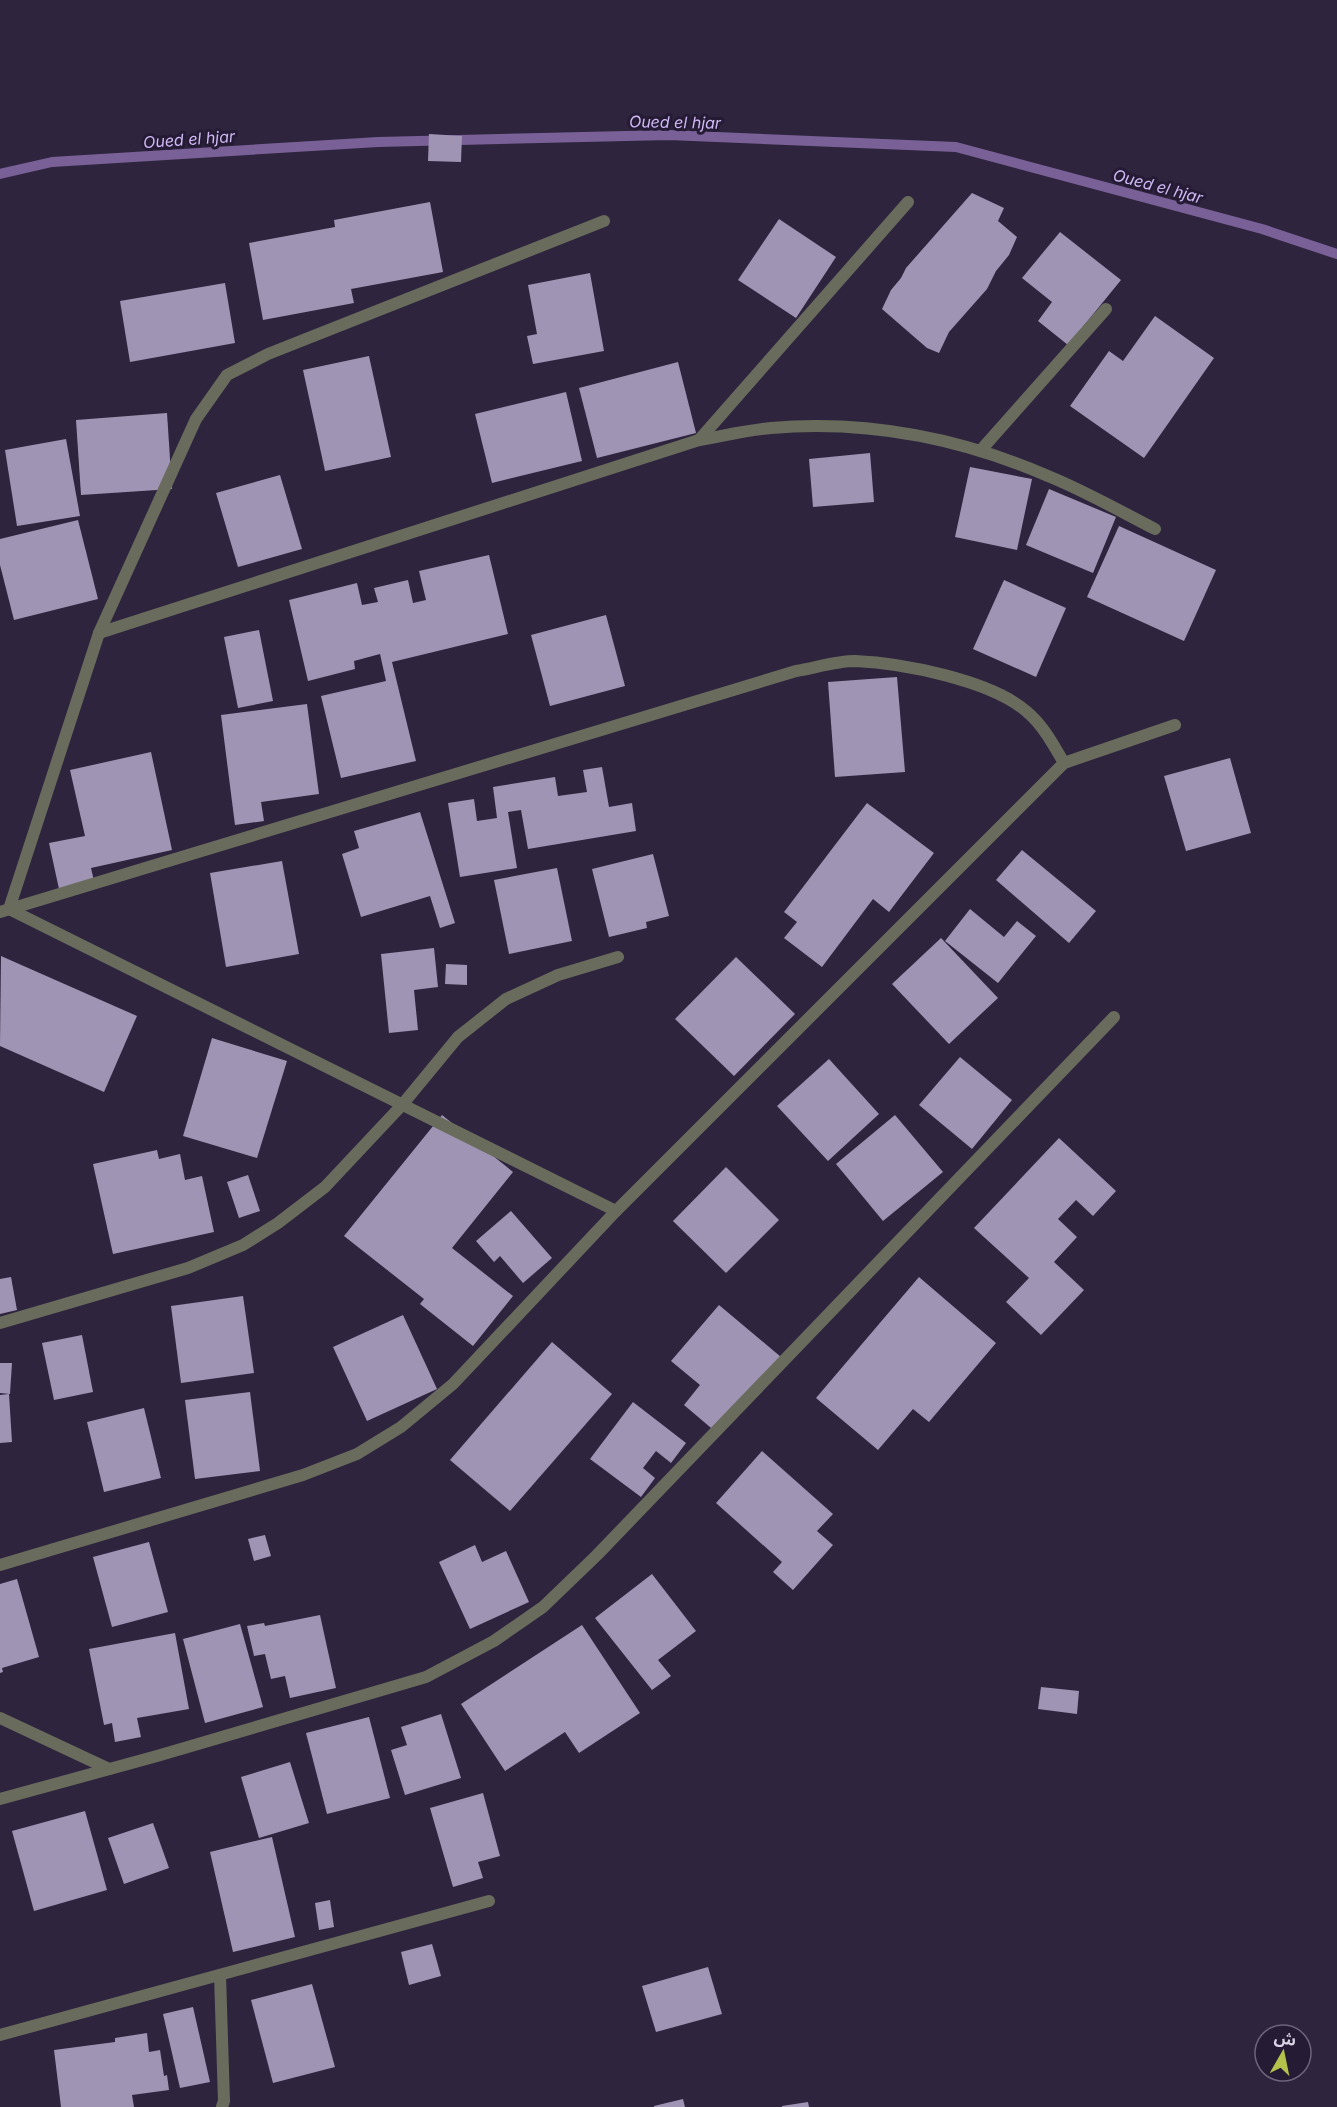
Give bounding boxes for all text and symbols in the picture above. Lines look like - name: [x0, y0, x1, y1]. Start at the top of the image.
- water label: Oued el hjar: [629, 111, 722, 133]
- water label: Oued el hjar: [142, 126, 237, 152]
- water label: Oued el hjar: [1111, 164, 1206, 208]
- north arrow: [1253, 2023, 1313, 2083]
- text: ش: [1273, 2027, 1298, 2050]

